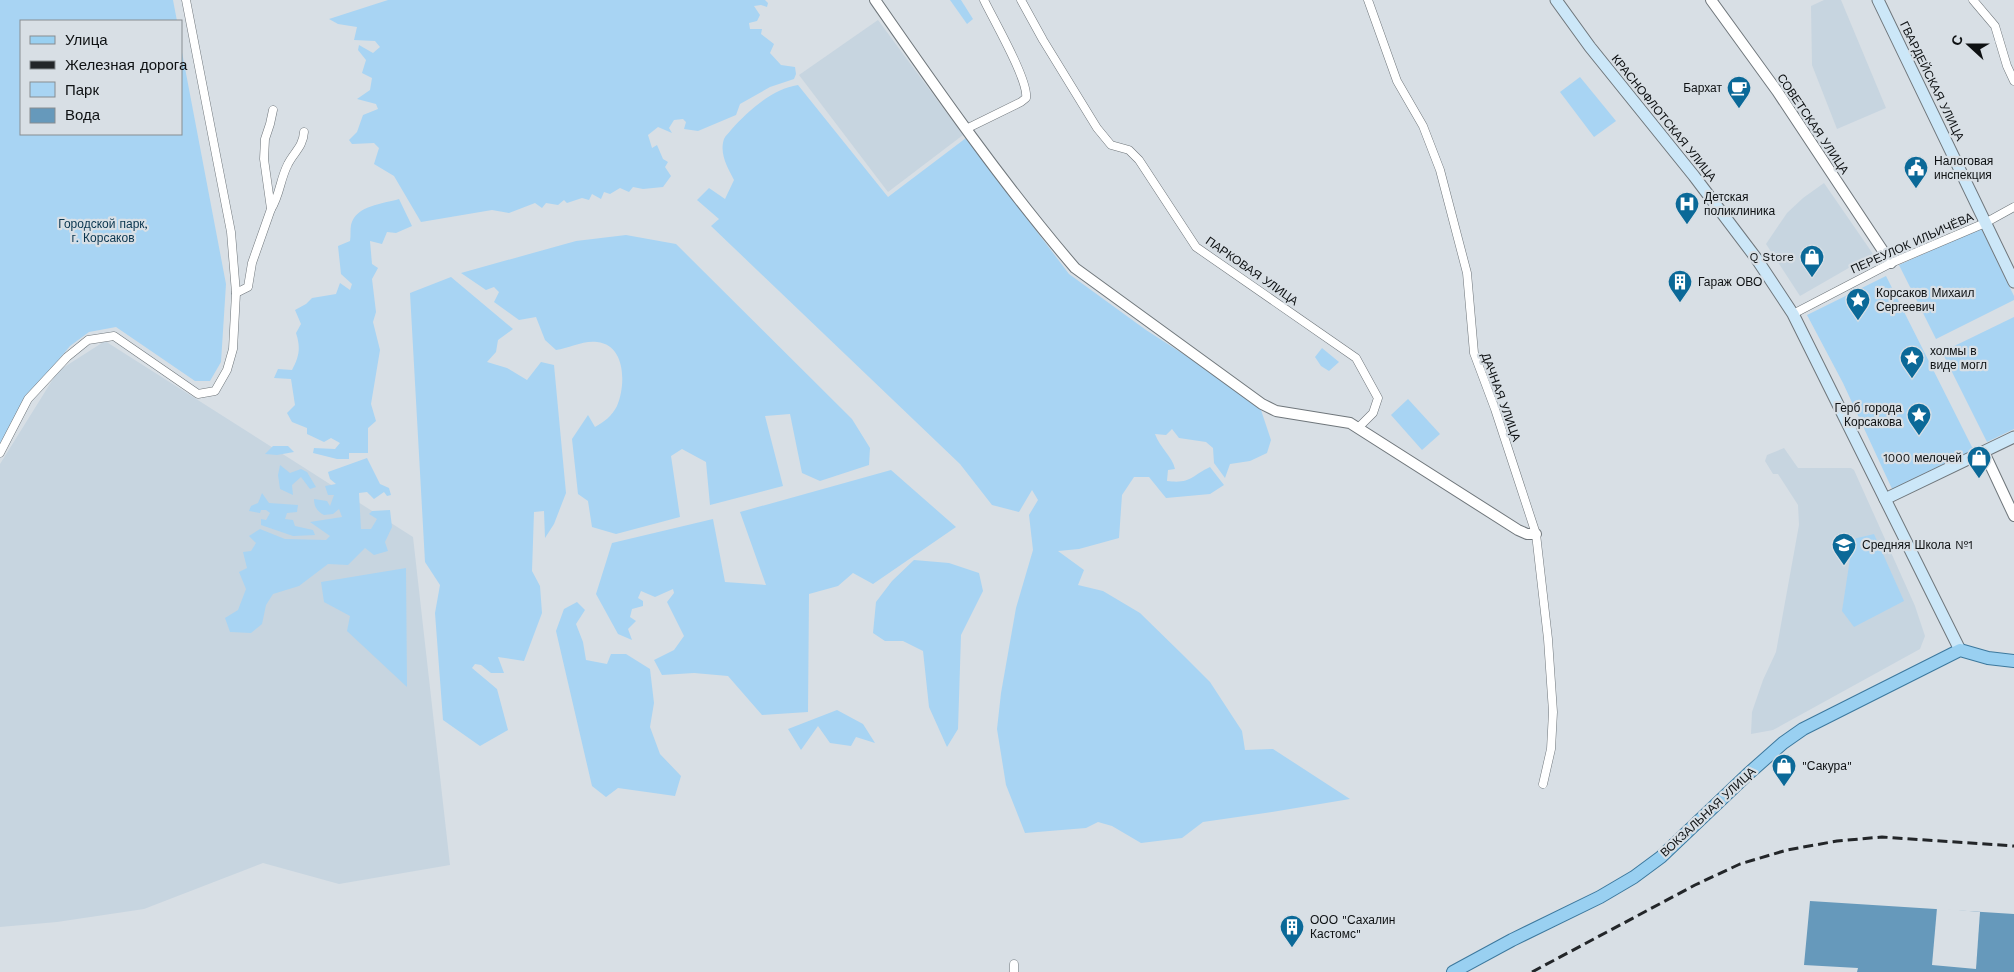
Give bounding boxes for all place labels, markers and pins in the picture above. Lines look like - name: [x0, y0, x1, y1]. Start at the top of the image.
- cafe icon: Бархат: [1726, 75, 1752, 109]
- place label: Бархат: [1683, 81, 1723, 95]
- place label: Налоговая инспекция: [1934, 154, 1993, 182]
- public building icon: Налоговая инспекция: [1903, 155, 1929, 189]
- place label: Детская поликлиника: [1704, 190, 1776, 218]
- hospital icon: Детская поликлиника: [1674, 191, 1700, 225]
- shop icon: Q Store: [1799, 244, 1825, 278]
- place label: Q Store: [1749, 250, 1794, 264]
- building icon: Гараж ОВО: [1667, 269, 1693, 303]
- place label: Гараж ОВО: [1698, 275, 1762, 289]
- place label: Корсаков Михаил Сергеевич: [1876, 286, 1974, 314]
- place icon: Корсаков Михаил Сергеевич: [1845, 287, 1871, 321]
- place label: холмы в виде могл: [1930, 344, 1987, 372]
- place icon: холмы в виде могл: [1899, 345, 1925, 379]
- place label: Герб города Корсакова: [1834, 401, 1902, 429]
- place icon: Герб города Корсакова: [1906, 402, 1932, 436]
- shop icon: 1000 мелочей: [1966, 445, 1992, 479]
- place label: 1000 мелочей: [1883, 451, 1962, 465]
- school or university icon: Средняя Школа №1: [1831, 532, 1857, 566]
- place label: Средняя Школа №1: [1862, 538, 1973, 552]
- shop icon: "Сакура": [1771, 753, 1797, 787]
- place label: "Сакура": [1802, 759, 1852, 773]
- place label: ООО "Сахалин Кастомс": [1310, 913, 1395, 941]
- building icon: ООО "Сахалин Кастомс": [1279, 914, 1305, 948]

